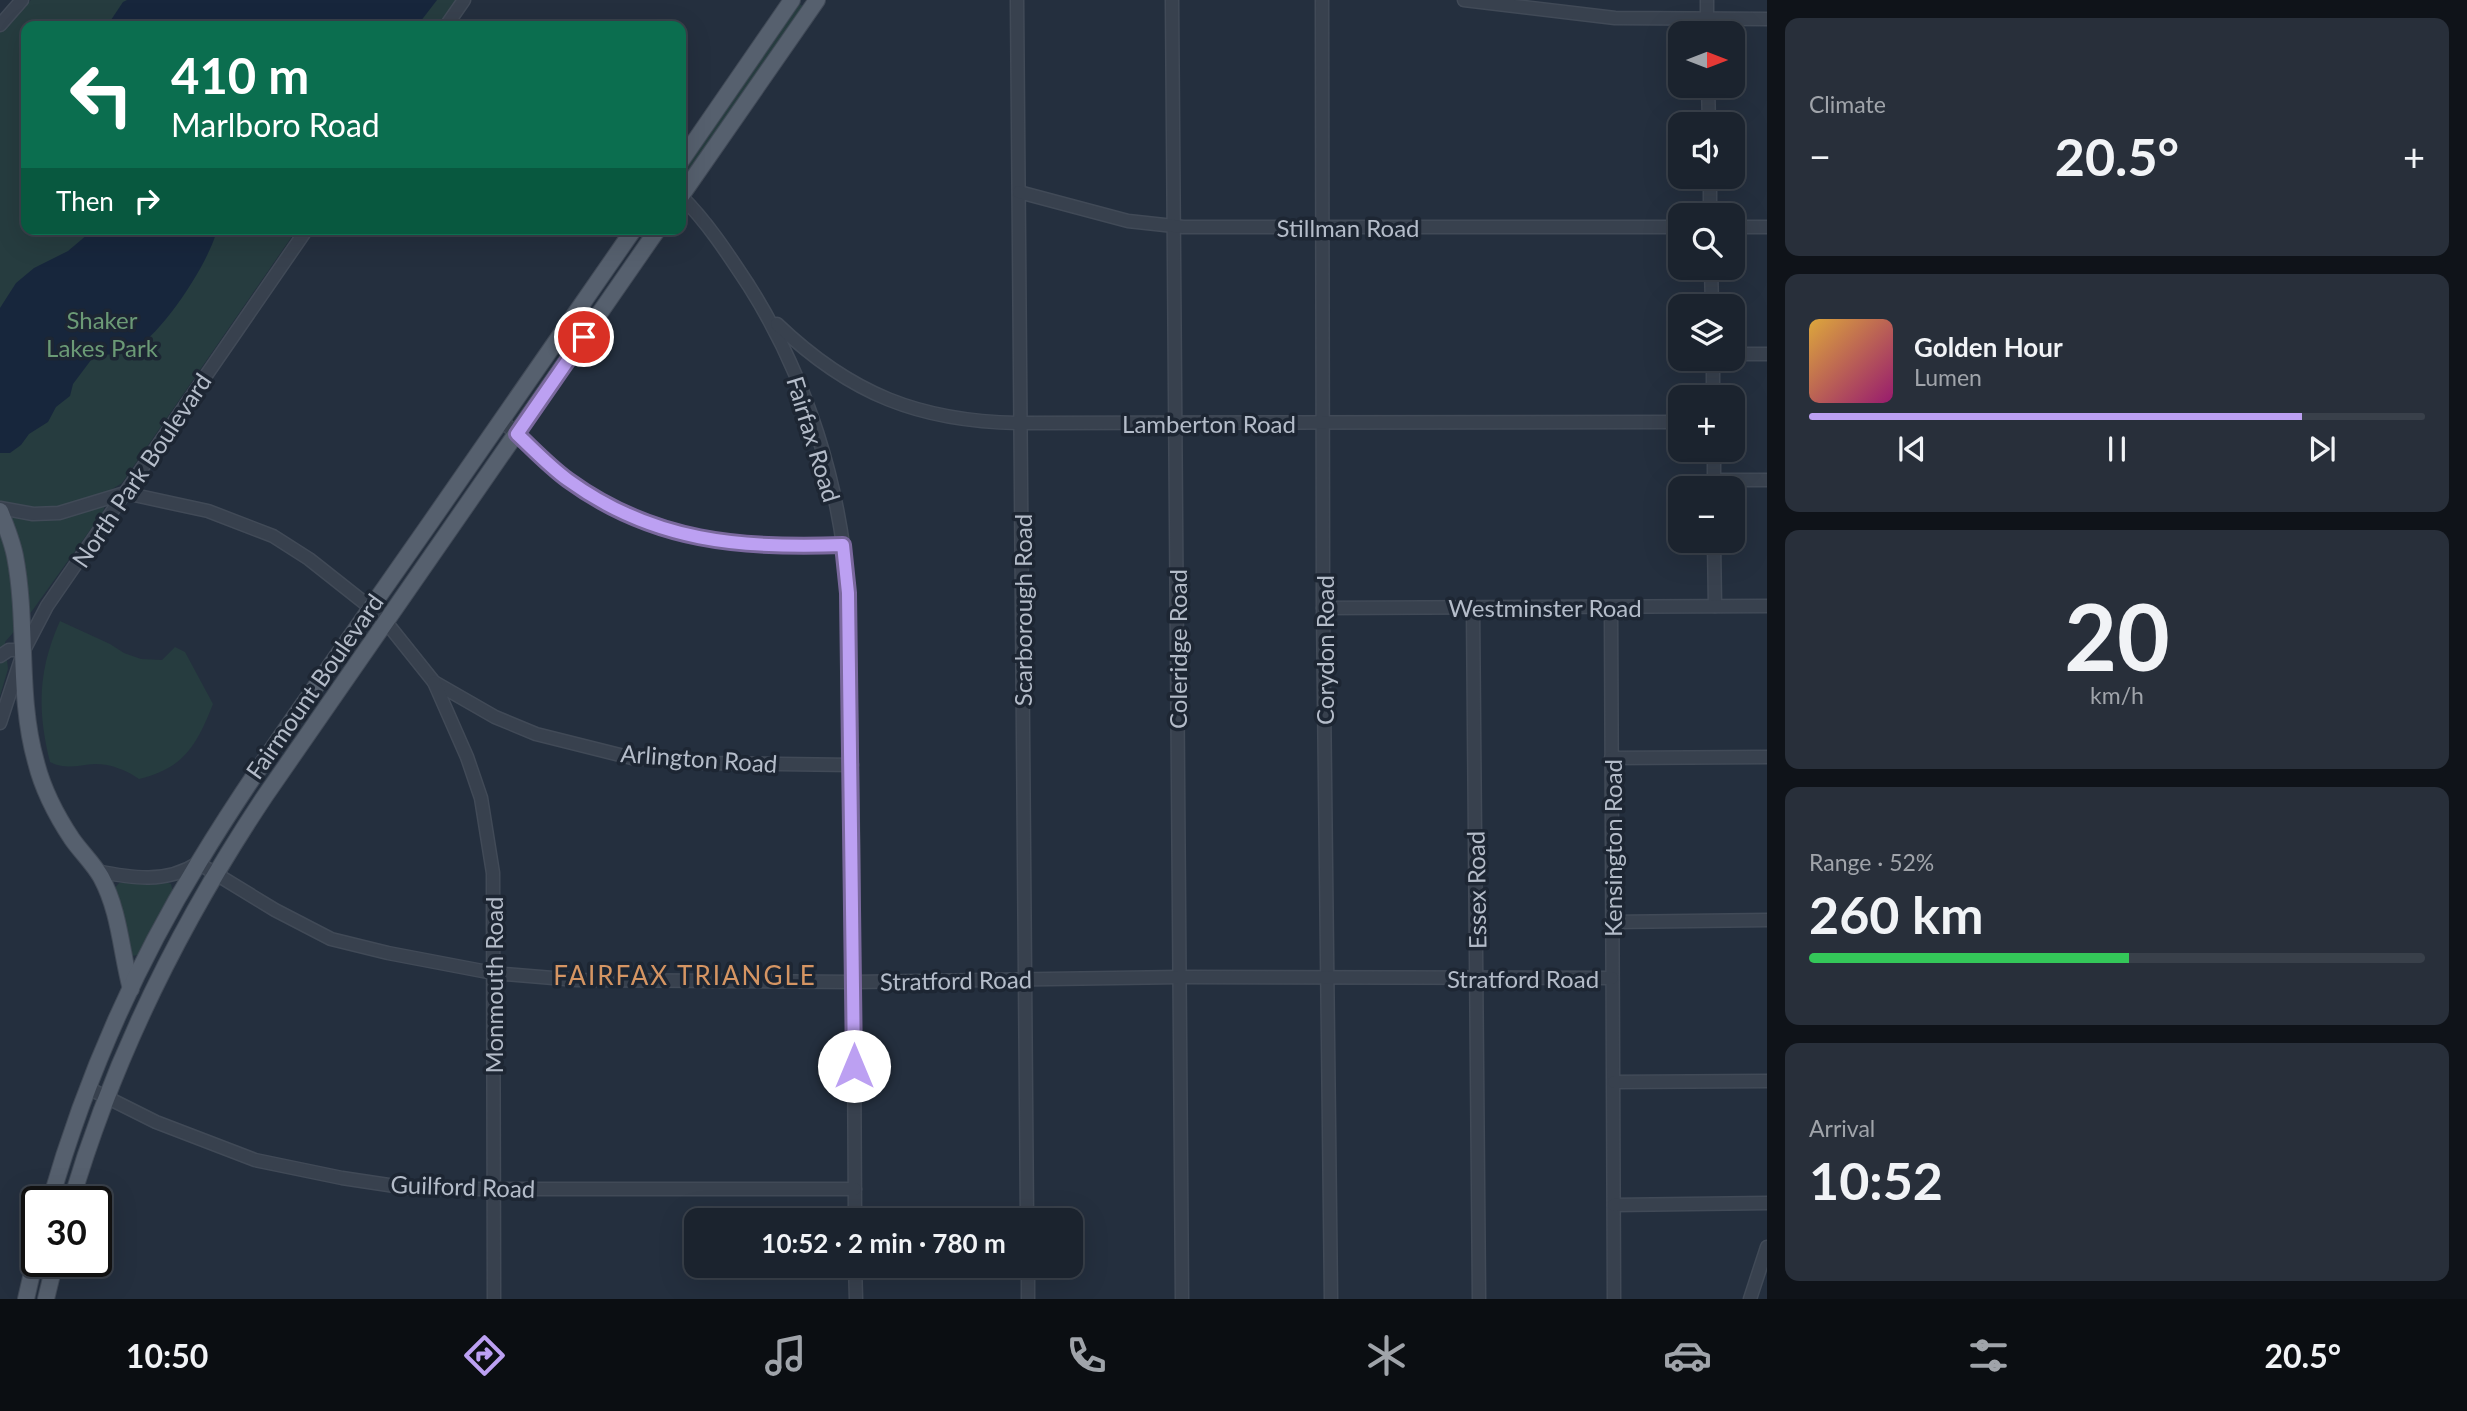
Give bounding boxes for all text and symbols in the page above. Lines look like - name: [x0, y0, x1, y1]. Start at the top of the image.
- north arrow: [1668, 21, 1745, 98]
- map controls: [1668, 21, 1745, 553]
- text: 410 m: [171, 46, 309, 104]
- icon: left: [56, 49, 147, 140]
- text: Climate: [1809, 90, 1886, 118]
- text: Marlboro Road: [171, 105, 380, 144]
- button: sound: [1668, 112, 1745, 189]
- text: 20.5°: [2055, 125, 2179, 187]
- text: −: [1809, 133, 1831, 179]
- text: +: [2403, 133, 2425, 179]
- icon: right: [128, 182, 166, 220]
- text: Then: [56, 185, 114, 217]
- button: search: [1668, 203, 1745, 280]
- street label: Stillman Road: [1276, 213, 1420, 242]
- button: layers: [1668, 294, 1745, 371]
- park label: Shaker Lakes Park: [46, 305, 159, 362]
- pin: [554, 307, 614, 367]
- icon: arrive: [565, 318, 603, 356]
- text: Golden Hour: [1914, 331, 2063, 363]
- text: Lumen: [1914, 363, 1982, 391]
- street label: North Park Boulevard: [65, 368, 217, 572]
- street label: Fairfax Road: [781, 373, 847, 505]
- button: +: [1668, 385, 1745, 462]
- street label: Lamberton Road: [1122, 409, 1296, 438]
- icon: previous: [1893, 430, 1931, 468]
- icon: pause: [2098, 430, 2136, 468]
- icon: next: [2303, 430, 2341, 468]
- button: −: [1668, 476, 1745, 553]
- street label: Scarborough Road: [1008, 514, 1037, 706]
- street label: Coleridge Road: [1163, 569, 1192, 729]
- street label: Corydon Road: [1310, 575, 1339, 725]
- text: 20: [2064, 581, 2170, 690]
- street label: Fairmount Boulevard: [239, 588, 389, 784]
- street label: Westminster Road: [1448, 593, 1642, 622]
- text: km/h: [2090, 681, 2144, 709]
- street label: Arlington Road: [620, 738, 778, 778]
- street label: Kensington Road: [1598, 759, 1627, 937]
- street label: Essex Road: [1460, 831, 1492, 949]
- text: Range · 52%: [1809, 848, 1934, 876]
- text: 260 km: [1809, 883, 1983, 945]
- street label: Monmouth Road: [479, 896, 508, 1074]
- district label: FAIRFAX TRIANGLE: [553, 959, 817, 991]
- street label: Stratford Road: [880, 964, 1032, 996]
- street label: Stratford Road: [1447, 964, 1599, 993]
- position arrow: [817, 1029, 891, 1103]
- text: Arrival: [1809, 1114, 1875, 1142]
- text: 10:52: [1809, 1149, 1943, 1211]
- street label: Guilford Road: [390, 1169, 536, 1203]
- speed limit sign: 30: [21, 1186, 112, 1277]
- text: 10:52 · 2 min · 780 m: [761, 1227, 1006, 1259]
- icon: directions: [460, 1331, 509, 1380]
- icon: music: [761, 1331, 810, 1380]
- icon: phone: [1062, 1331, 1111, 1380]
- icon: climate: [1362, 1331, 1411, 1380]
- icon: car: [1663, 1331, 1712, 1380]
- icon: filters: [1964, 1331, 2013, 1380]
- text: 10:50: [126, 1336, 208, 1375]
- text: 20.5°: [2264, 1336, 2341, 1375]

